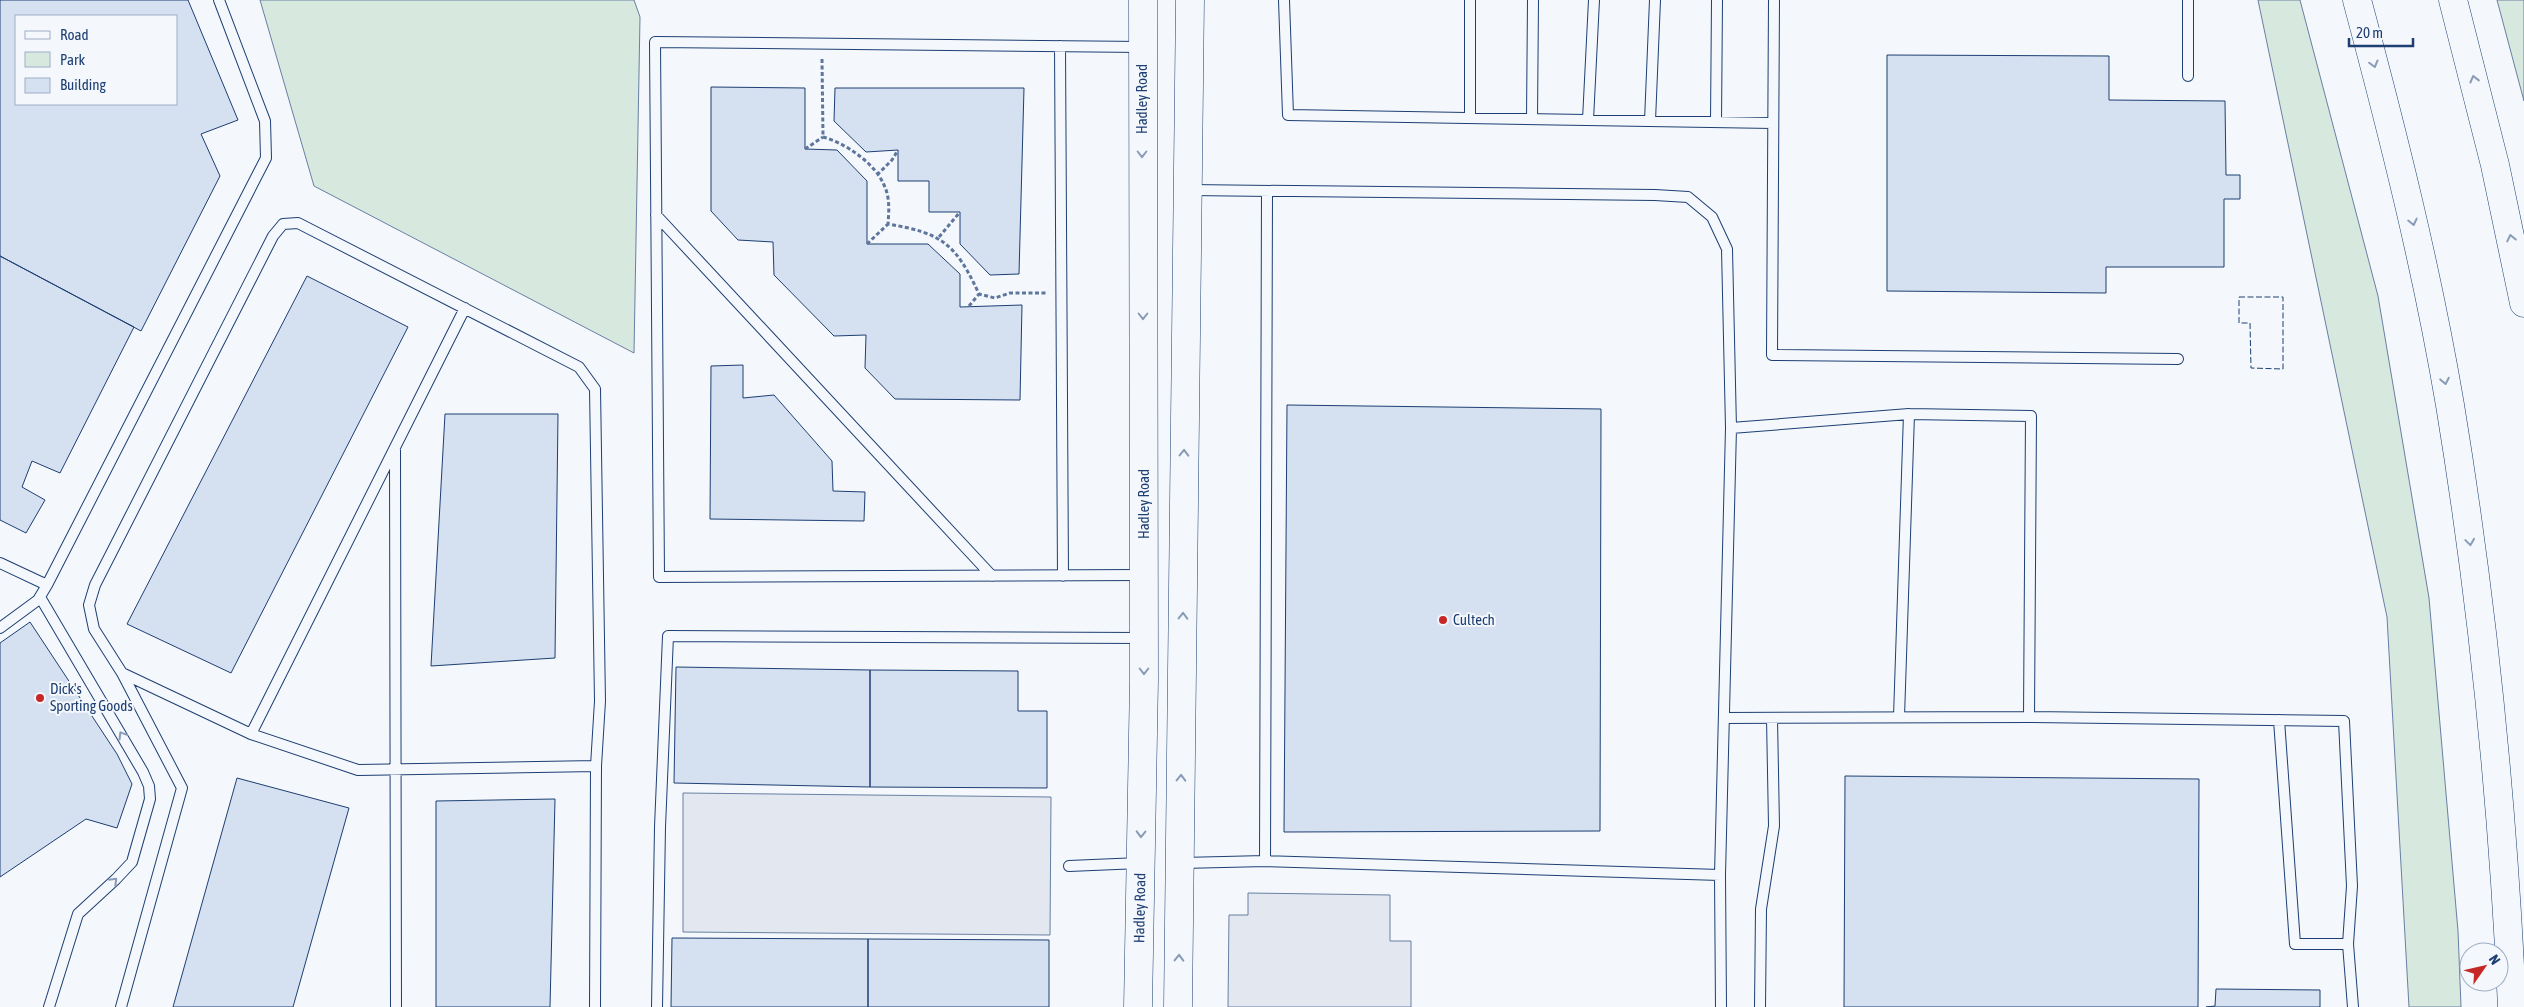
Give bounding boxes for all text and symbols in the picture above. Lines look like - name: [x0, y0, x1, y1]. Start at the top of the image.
- legend: [15, 15, 178, 105]
- scale bar: [2349, 15, 2413, 47]
- text: 20 m: [2356, 24, 2383, 41]
- text: Road: [60, 26, 89, 43]
- text: Park: [60, 51, 85, 68]
- one-way arrow: [2369, 59, 2379, 68]
- street label: Hadley Road: [1133, 64, 1150, 134]
- one-way arrow: [2469, 75, 2480, 84]
- text: Building: [60, 76, 106, 93]
- one-way arrow: [1137, 150, 1147, 158]
- one-way arrow: [2407, 217, 2418, 226]
- one-way arrow: [2506, 233, 2517, 242]
- one-way arrow: [1138, 312, 1148, 320]
- one-way arrow: [2439, 377, 2450, 386]
- one-way arrow: [1179, 449, 1189, 457]
- street label: Hadley Road: [1135, 469, 1152, 539]
- one-way arrow: [2464, 538, 2475, 546]
- place label: Cultech: [1453, 611, 1495, 628]
- one-way arrow: [1178, 612, 1188, 620]
- marker: Cultech: [1437, 614, 1449, 626]
- one-way arrow: [1139, 668, 1149, 675]
- place label: Dick's Sporting Goods: [50, 680, 133, 714]
- marker: Dick's Sporting Goods: [34, 692, 46, 704]
- one-way arrow: [118, 732, 128, 741]
- one-way arrow: [1176, 774, 1186, 782]
- one-way arrow: [1136, 830, 1147, 838]
- street label: Hadley Road: [1130, 873, 1148, 943]
- one-way arrow: [108, 878, 117, 887]
- north arrow: [2459, 942, 2509, 992]
- text: N: [2486, 952, 2504, 968]
- one-way arrow: [1174, 954, 1184, 962]

